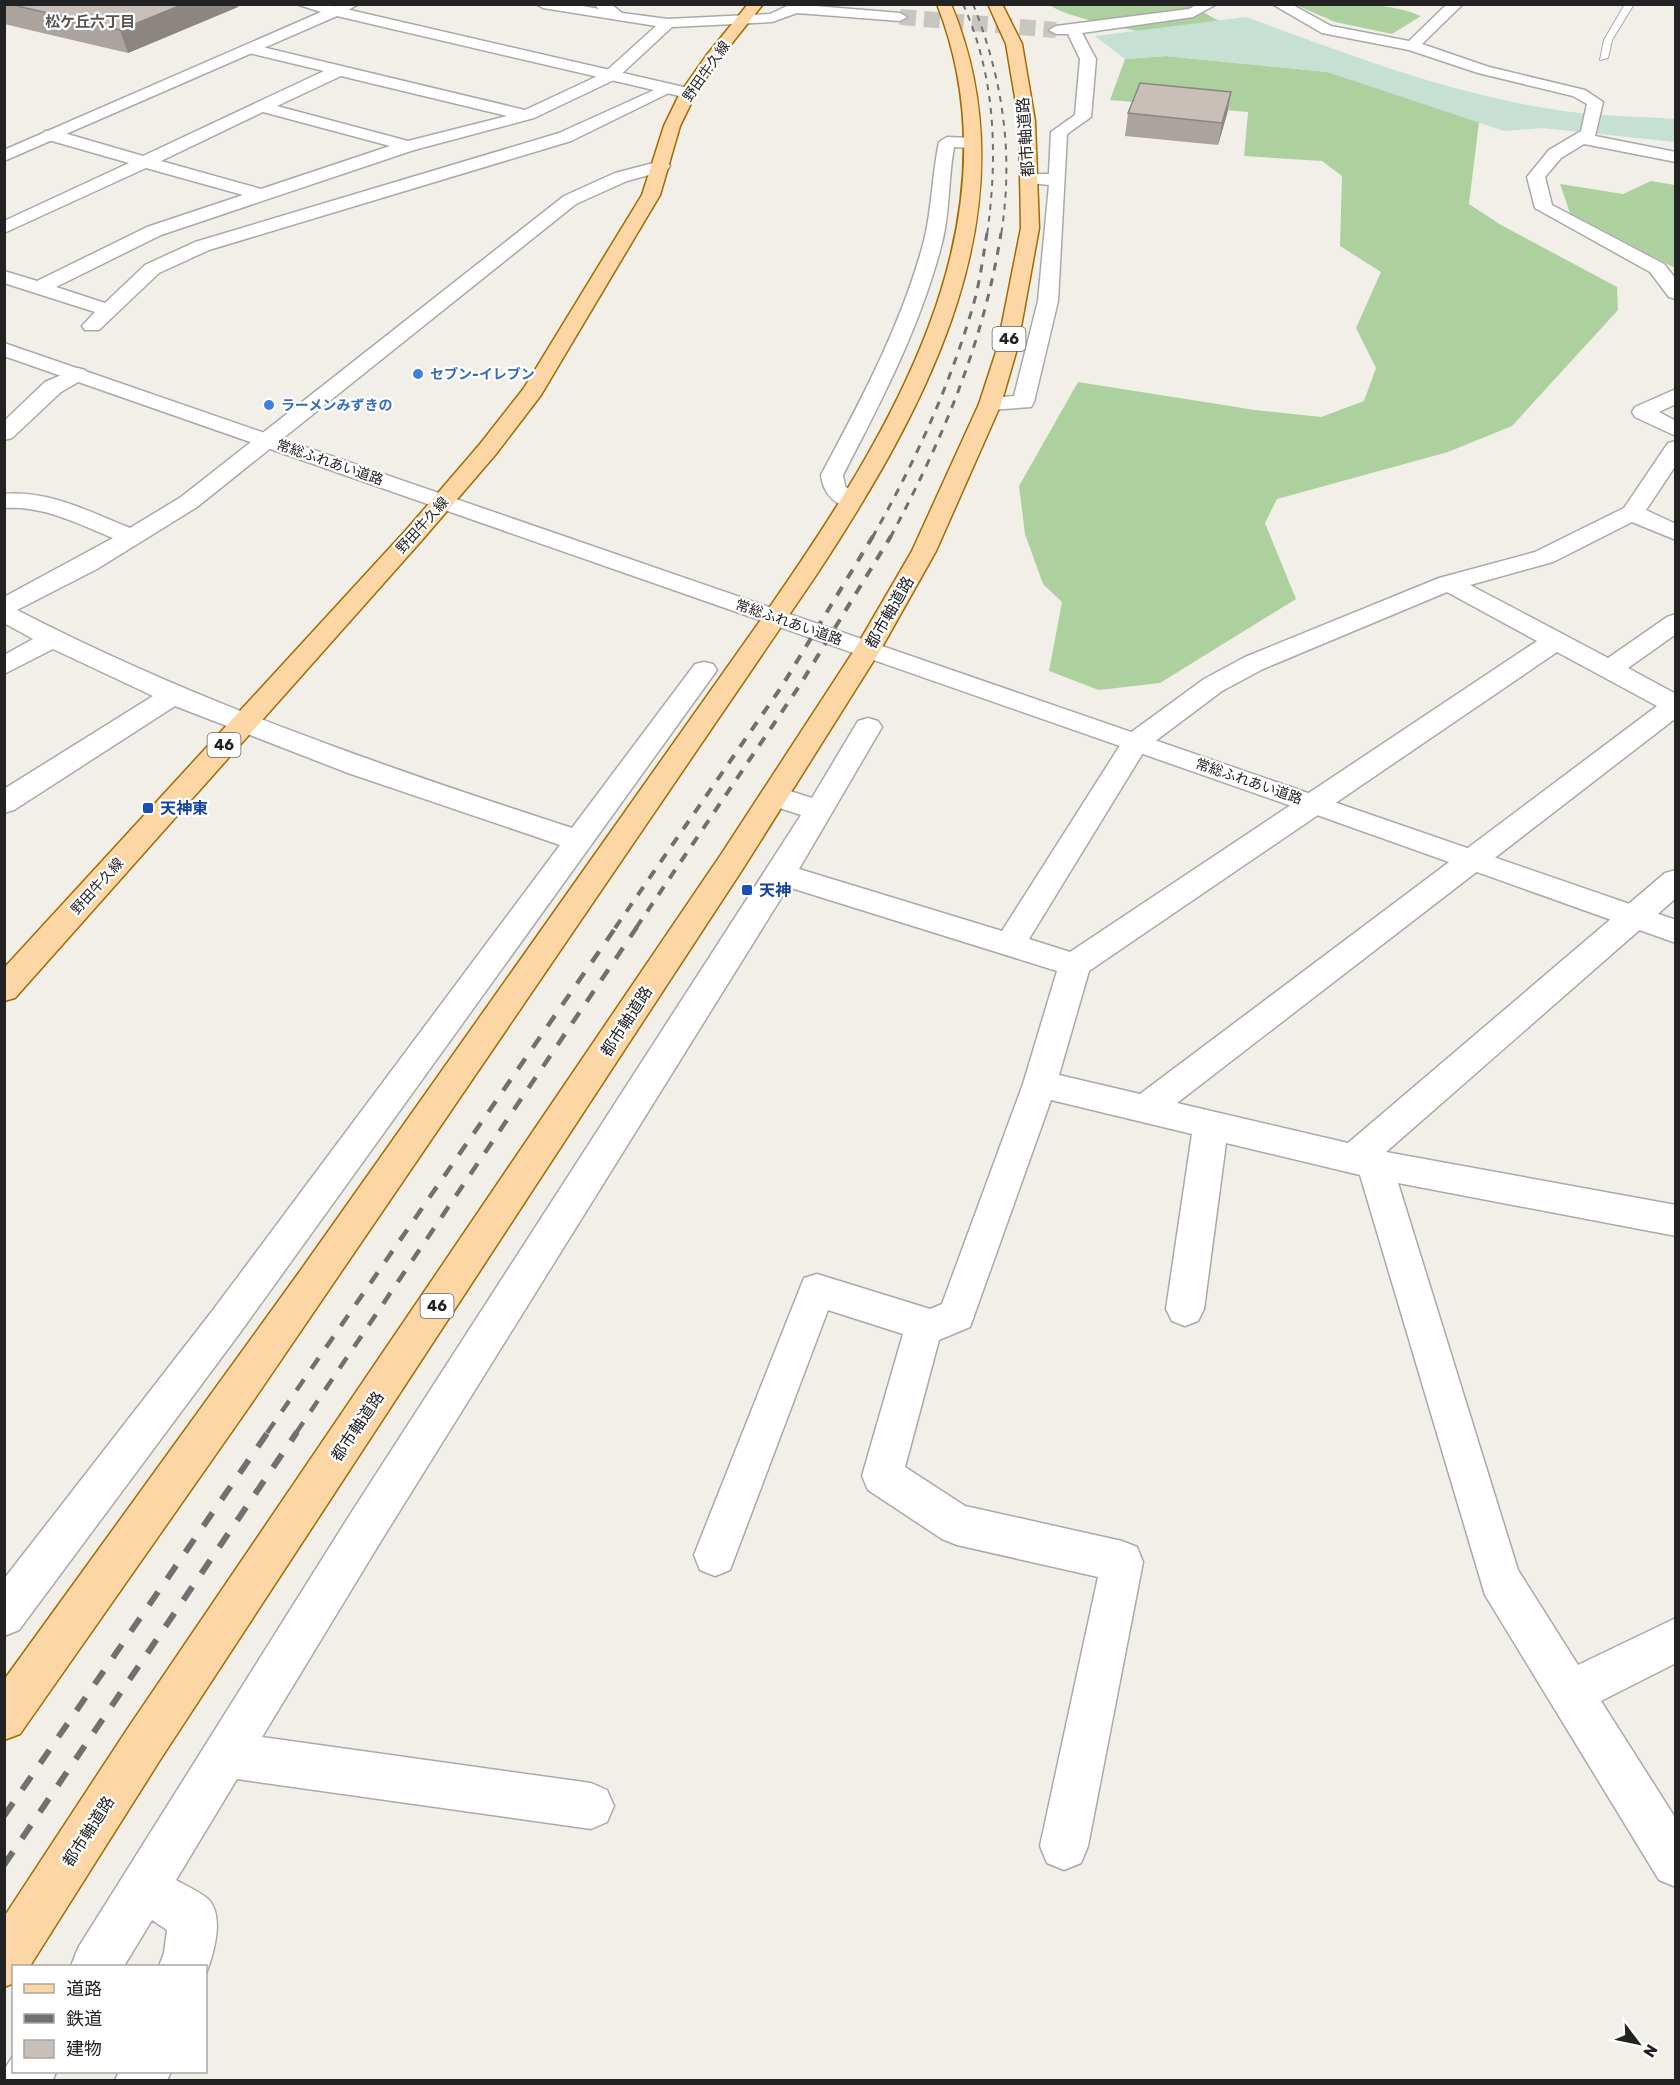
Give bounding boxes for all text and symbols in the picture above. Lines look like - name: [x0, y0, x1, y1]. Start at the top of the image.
- district label: 松ケ丘六丁目: [45, 13, 135, 31]
- street label: 野田牛久線: [679, 38, 733, 105]
- street label: 都市軸道路: [1013, 96, 1038, 178]
- road number: 46: [992, 327, 1026, 351]
- place label: セブン-イレブン: [430, 366, 535, 383]
- marker: セブン-イレブン: [411, 367, 425, 381]
- place label: ラーメンみずきの: [281, 397, 392, 414]
- marker: ラーメンみずきの: [262, 398, 276, 412]
- street label: 常総ふれあい道路: [274, 436, 386, 489]
- street label: 野田牛久線: [393, 494, 452, 557]
- street label: 都市軸道路: [861, 573, 918, 652]
- street label: 常総ふれあい道路: [733, 596, 845, 649]
- road number: 46: [208, 733, 240, 757]
- street label: 常総ふれあい道路: [1193, 755, 1305, 808]
- place label: 天神東: [160, 799, 208, 818]
- marker: 天神東: [141, 801, 155, 815]
- street label: 野田牛久線: [68, 855, 127, 918]
- place label: 天神: [759, 881, 791, 900]
- marker: 天神: [740, 883, 754, 897]
- street label: 都市軸道路: [597, 983, 656, 1060]
- road number: 46: [420, 1294, 454, 1318]
- street label: 都市軸道路: [327, 1388, 388, 1465]
- street label: 都市軸道路: [59, 1793, 118, 1870]
- legend: [12, 1965, 207, 2073]
- text: 道路: [66, 1978, 102, 2000]
- text: 鉄道: [66, 2008, 102, 2030]
- north arrow: [1608, 2013, 1668, 2073]
- text: 建物: [66, 2038, 102, 2060]
- text: N: [1639, 2041, 1661, 2061]

